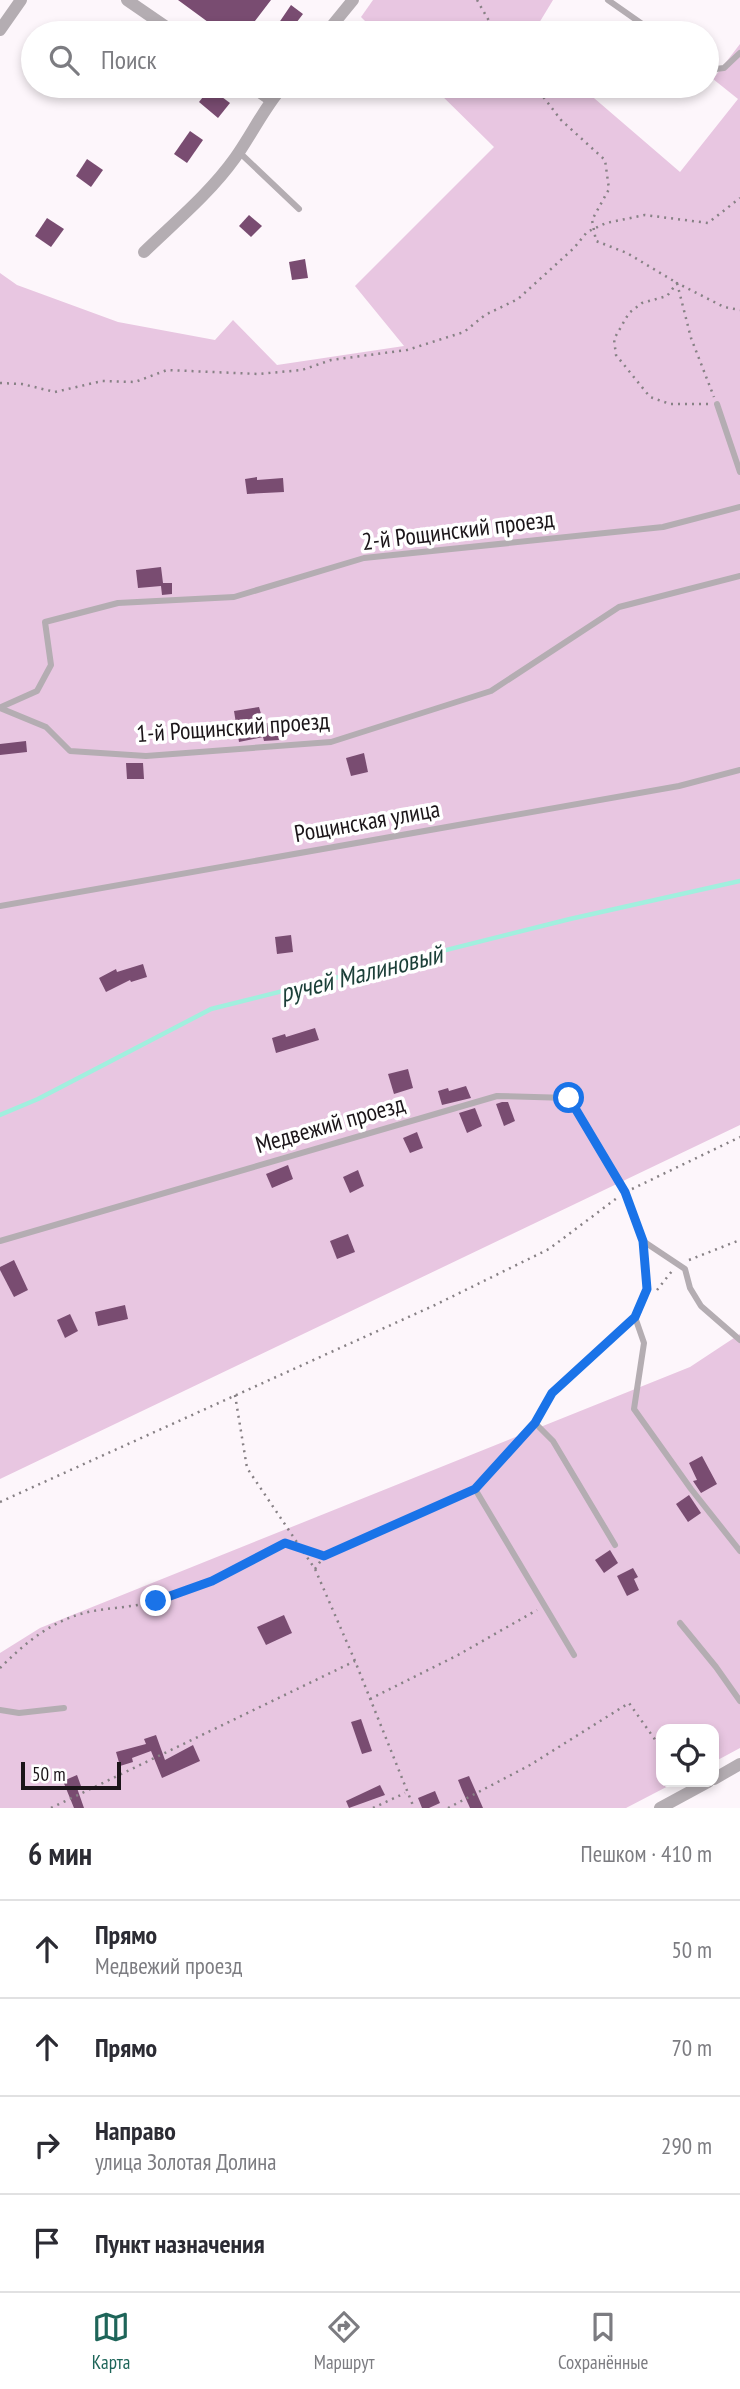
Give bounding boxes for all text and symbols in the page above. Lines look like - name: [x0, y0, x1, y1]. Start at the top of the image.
- search box: [21, 21, 719, 98]
- icon: search: [45, 41, 83, 79]
- text: Поиск: [101, 43, 157, 76]
- street label: 2-й Рощинский проезд: [360, 503, 556, 557]
- street label: 1-й Рощинский проезд: [135, 705, 331, 749]
- street label: Рощинская улица: [292, 793, 442, 849]
- water label: ручей Малиновый: [276, 936, 448, 1009]
- route start: [553, 1082, 584, 1113]
- street label: Медвежий проезд: [252, 1088, 409, 1160]
- route end: [140, 1585, 171, 1616]
- map controls: [656, 1724, 719, 1787]
- button: locate: [656, 1724, 719, 1787]
- scale bar: [21, 1759, 121, 1791]
- text: 50 m: [32, 1762, 66, 1786]
- text: 6 мин: [28, 1834, 92, 1873]
- text: Пешком · 410 m: [581, 1839, 712, 1868]
- text: Прямо: [95, 1918, 157, 1951]
- icon: ahead: [28, 1930, 66, 1968]
- text: 50 m: [671, 1935, 712, 1964]
- text: Медвежий проезд: [95, 1951, 242, 1980]
- icon: ahead: [28, 2028, 66, 2066]
- text: Прямо: [95, 2031, 157, 2064]
- text: 70 m: [671, 2033, 712, 2062]
- text: Направо: [95, 2114, 176, 2147]
- icon: right: [28, 2126, 66, 2164]
- text: 290 m: [661, 2131, 712, 2160]
- text: улица Золотая Долина: [95, 2147, 277, 2176]
- icon: arrive: [28, 2224, 66, 2262]
- text: Пункт назначения: [95, 2227, 265, 2260]
- tab: Карта: [92, 2308, 130, 2374]
- tab: Маршрут: [314, 2308, 374, 2374]
- tab: Сохранённые: [558, 2308, 648, 2374]

